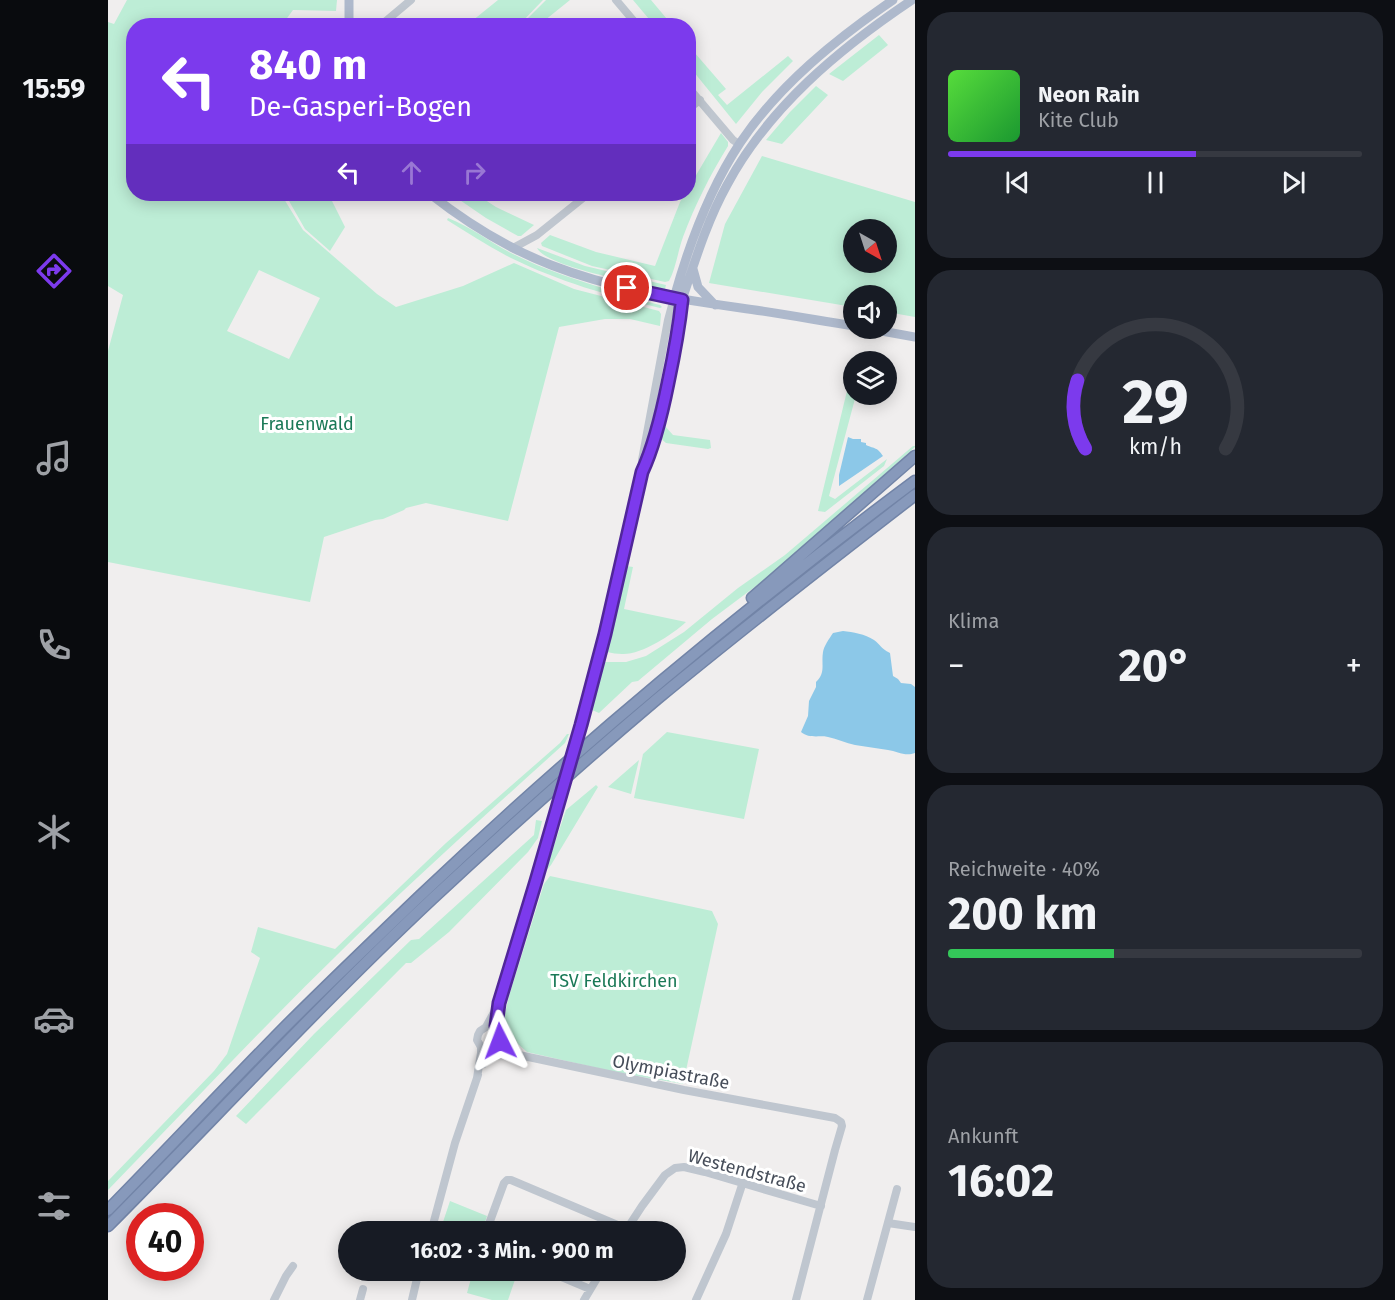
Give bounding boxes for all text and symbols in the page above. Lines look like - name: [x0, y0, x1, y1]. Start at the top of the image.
- text: 840 m: [249, 40, 367, 90]
- icon: left: [150, 42, 228, 120]
- text: 15:59: [23, 73, 85, 105]
- text: Neon Rain: [1038, 81, 1140, 108]
- text: De-Gasperi-Bogen: [249, 91, 472, 123]
- text: Kite Club: [1038, 108, 1119, 132]
- icon: left: [332, 156, 365, 189]
- icon: ahead: [395, 156, 428, 189]
- icon: right: [458, 156, 491, 189]
- icon: previous: [1001, 166, 1034, 199]
- icon: pause: [1139, 166, 1172, 199]
- icon: next: [1277, 166, 1310, 199]
- north arrow: [843, 219, 897, 273]
- map controls: [843, 219, 897, 405]
- icon: directions: [33, 250, 75, 292]
- pin: [601, 262, 652, 313]
- icon: arrive: [610, 271, 643, 304]
- button: sound: [843, 285, 897, 339]
- button: layers: [843, 351, 897, 405]
- text: 29: [1122, 366, 1188, 441]
- park label: Frauenwald: [260, 413, 354, 435]
- text: km/h: [1128, 435, 1182, 461]
- icon: music: [33, 437, 75, 479]
- text: Klima: [948, 609, 999, 633]
- icon: phone: [33, 624, 75, 666]
- text: 20°: [1118, 639, 1192, 693]
- text: −: [948, 646, 965, 686]
- text: +: [1346, 646, 1362, 686]
- icon: climate: [33, 811, 75, 853]
- text: Reichweite · 40%: [948, 857, 1100, 881]
- text: 200 km: [948, 887, 1097, 941]
- park label: TSV Feldkirchen: [550, 970, 678, 992]
- icon: car: [33, 998, 75, 1040]
- position arrow: [468, 1009, 532, 1073]
- street label: Olympiastraße: [611, 1050, 731, 1094]
- text: Ankunft: [948, 1124, 1019, 1148]
- street label: Westendstraße: [685, 1145, 809, 1197]
- text: 16:02: [948, 1154, 1054, 1208]
- icon: filters: [33, 1185, 75, 1227]
- speed limit sign: 40: [126, 1203, 204, 1281]
- text: 16:02 · 3 Min. · 900 m: [410, 1237, 614, 1264]

